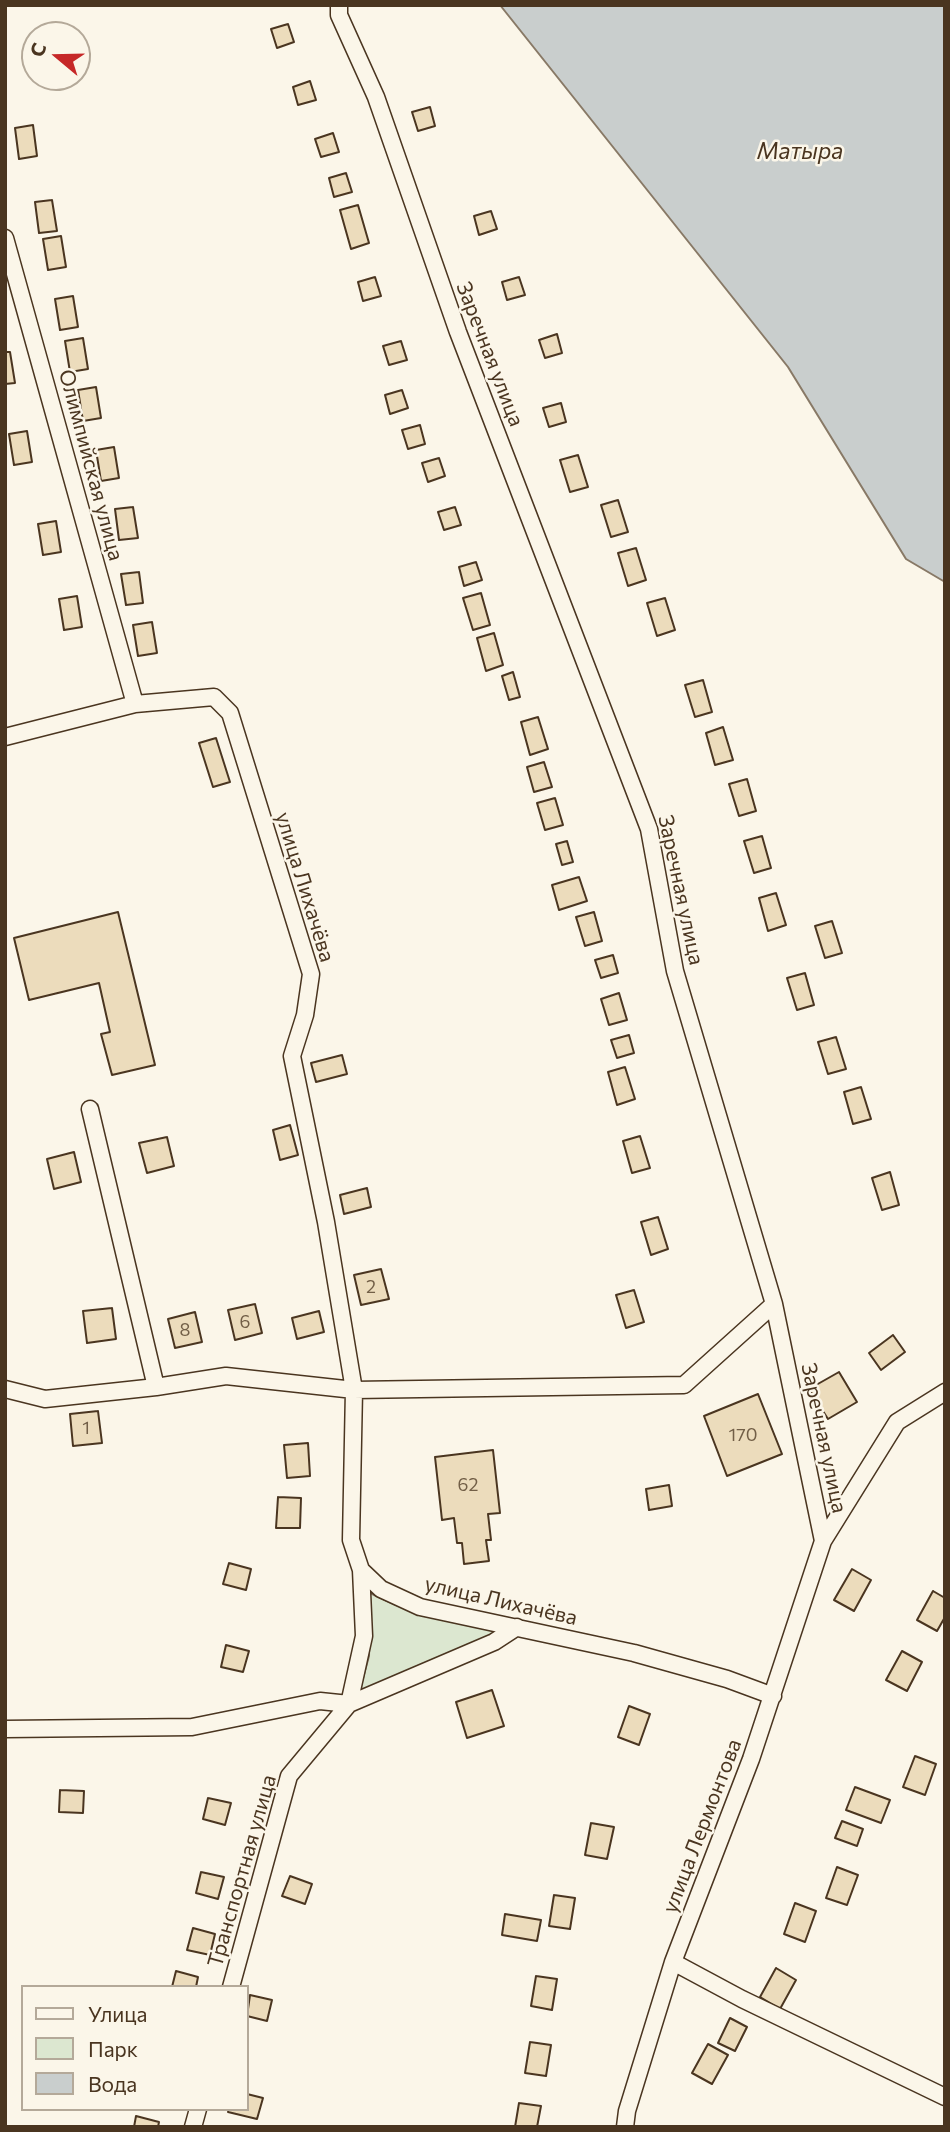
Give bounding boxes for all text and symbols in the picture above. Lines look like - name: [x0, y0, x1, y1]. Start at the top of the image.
- north arrow: [21, 21, 91, 91]
- text: С: [25, 40, 51, 60]
- water label: Матыра: [757, 137, 843, 165]
- street label: Заречная улица: [451, 278, 529, 430]
- street label: Олимпийская улица: [53, 367, 129, 563]
- street label: улица Лихачёва: [270, 809, 340, 965]
- street label: Заречная улица: [653, 813, 709, 967]
- house number: 2: [366, 1276, 376, 1298]
- house number: 6: [240, 1311, 250, 1333]
- house number: 8: [180, 1319, 190, 1341]
- street label: Заречная улица: [796, 1361, 852, 1515]
- house number: 1: [82, 1417, 90, 1439]
- house number: 170: [729, 1424, 757, 1446]
- house number: 62: [458, 1474, 478, 1496]
- street label: улица Лихачёва: [422, 1571, 580, 1631]
- street label: улица Лермонтова: [657, 1735, 747, 1917]
- street label: Транспортная улица: [202, 1772, 282, 1970]
- legend: [21, 1985, 248, 2111]
- text: Улица: [88, 2001, 147, 2026]
- text: Парк: [88, 2036, 138, 2061]
- text: Вода: [88, 2071, 137, 2096]

